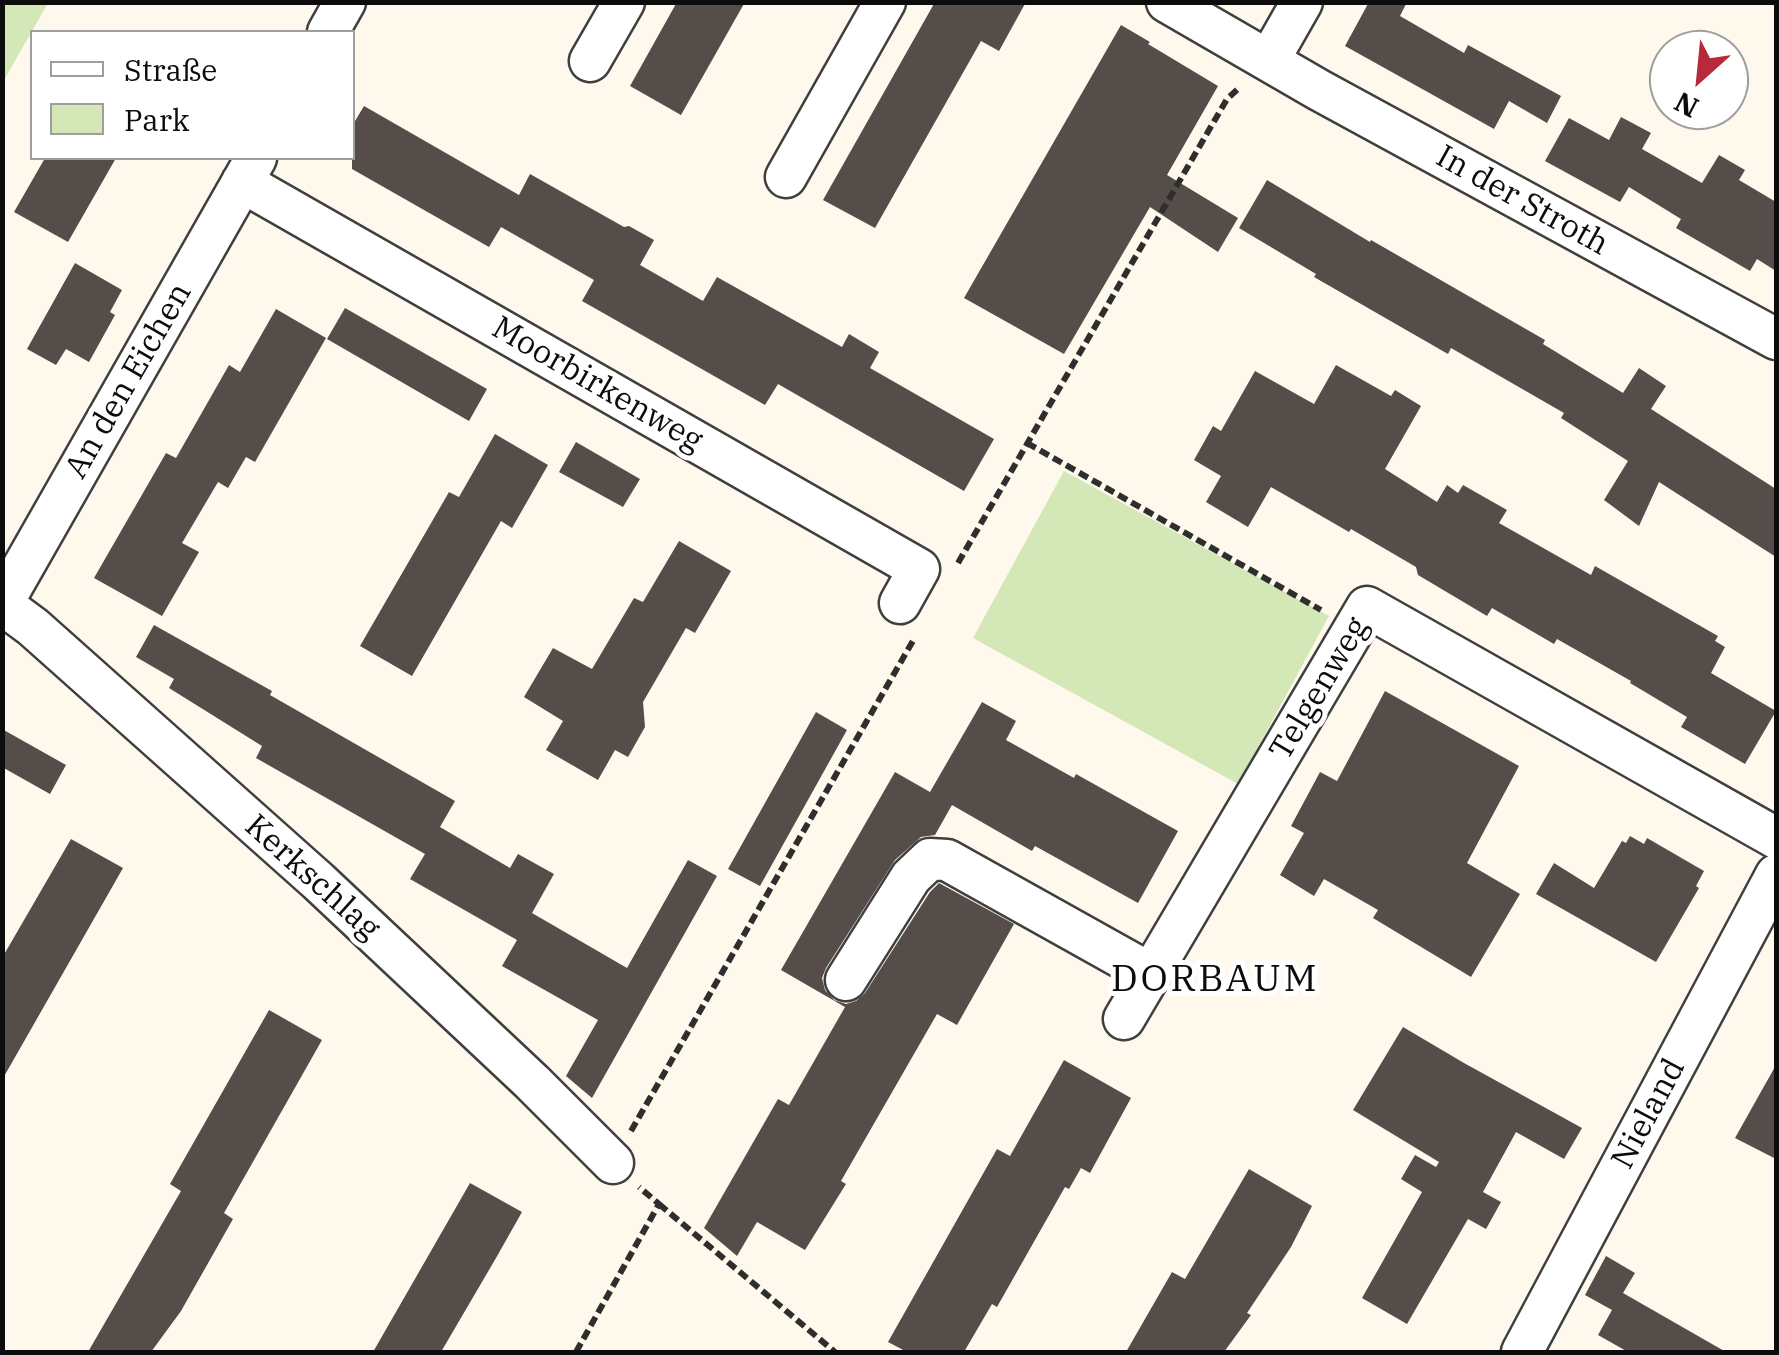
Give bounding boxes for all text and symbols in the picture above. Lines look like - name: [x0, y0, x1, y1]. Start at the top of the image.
- legend: [30, 30, 355, 160]
- north arrow: [1649, 30, 1749, 130]
- text: Straße: [124, 50, 217, 89]
- text: N: [1668, 84, 1704, 127]
- text: Park: [124, 100, 190, 139]
- street label: In der Stroth: [1429, 138, 1615, 264]
- street label: An den Eichen: [58, 277, 200, 485]
- street label: Moorbirkenweg: [485, 309, 709, 461]
- street label: Telgenweg: [1262, 611, 1378, 767]
- street label: Kerkschlag: [237, 807, 387, 949]
- district label: DORBAUM: [1111, 957, 1319, 1003]
- street label: Nieland: [1604, 1052, 1694, 1176]

